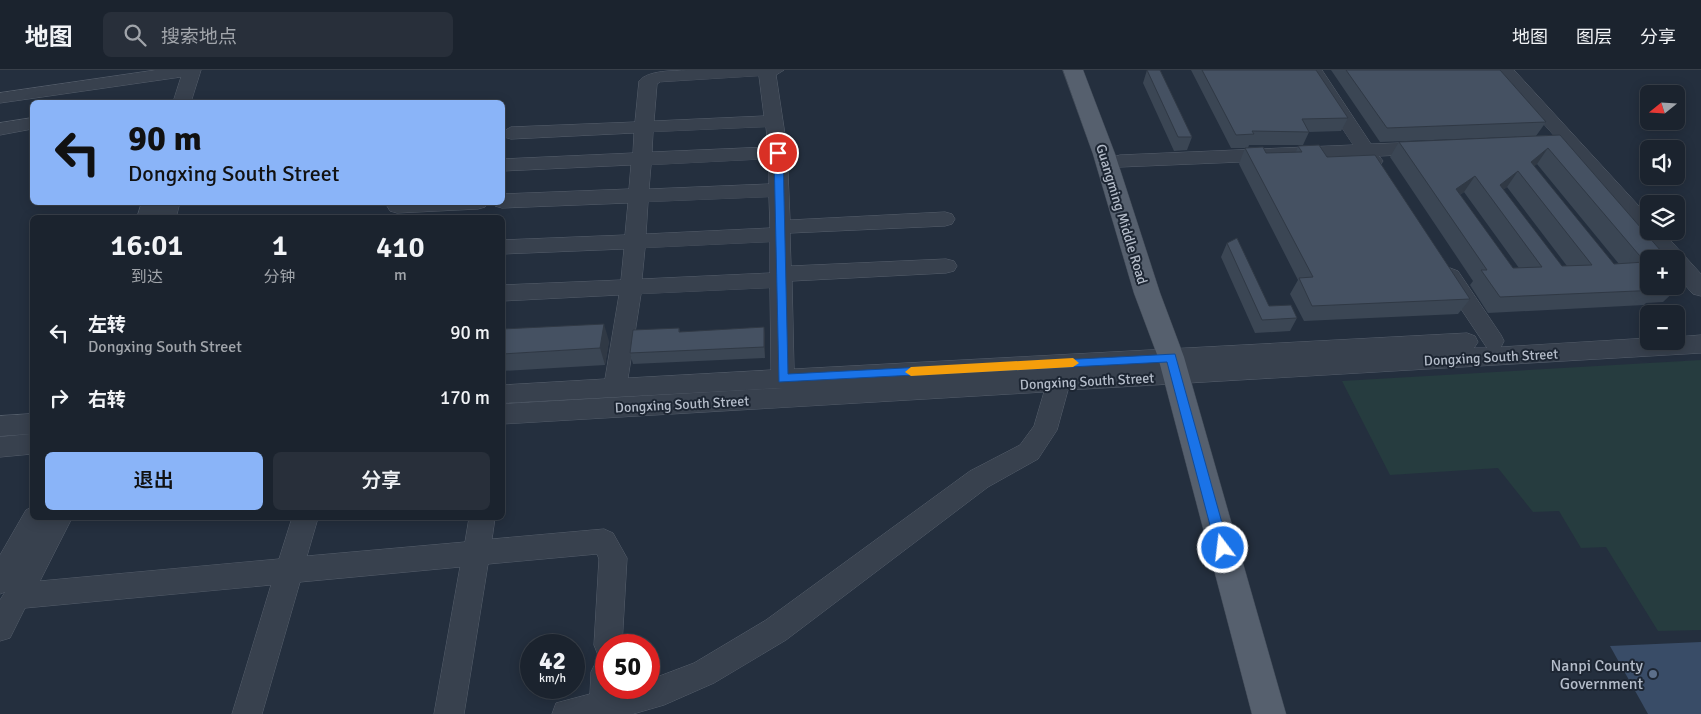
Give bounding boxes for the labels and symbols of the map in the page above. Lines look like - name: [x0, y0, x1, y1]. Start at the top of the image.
- north arrow: [1640, 85, 1685, 130]
- pin: [757, 132, 799, 174]
- street label: Guangming Middle Road: [1092, 142, 1151, 286]
- street label: Dongxing South Street: [1423, 345, 1559, 370]
- street label: Dongxing South Street: [1019, 369, 1155, 394]
- street label: Dongxing South Street: [614, 392, 750, 417]
- position arrow: [1196, 521, 1248, 573]
- speed limit sign: 50: [595, 634, 660, 699]
- place label: Nanpi County Government: [1550, 656, 1644, 694]
- marker: Nanpi County Government: [1647, 668, 1659, 680]

